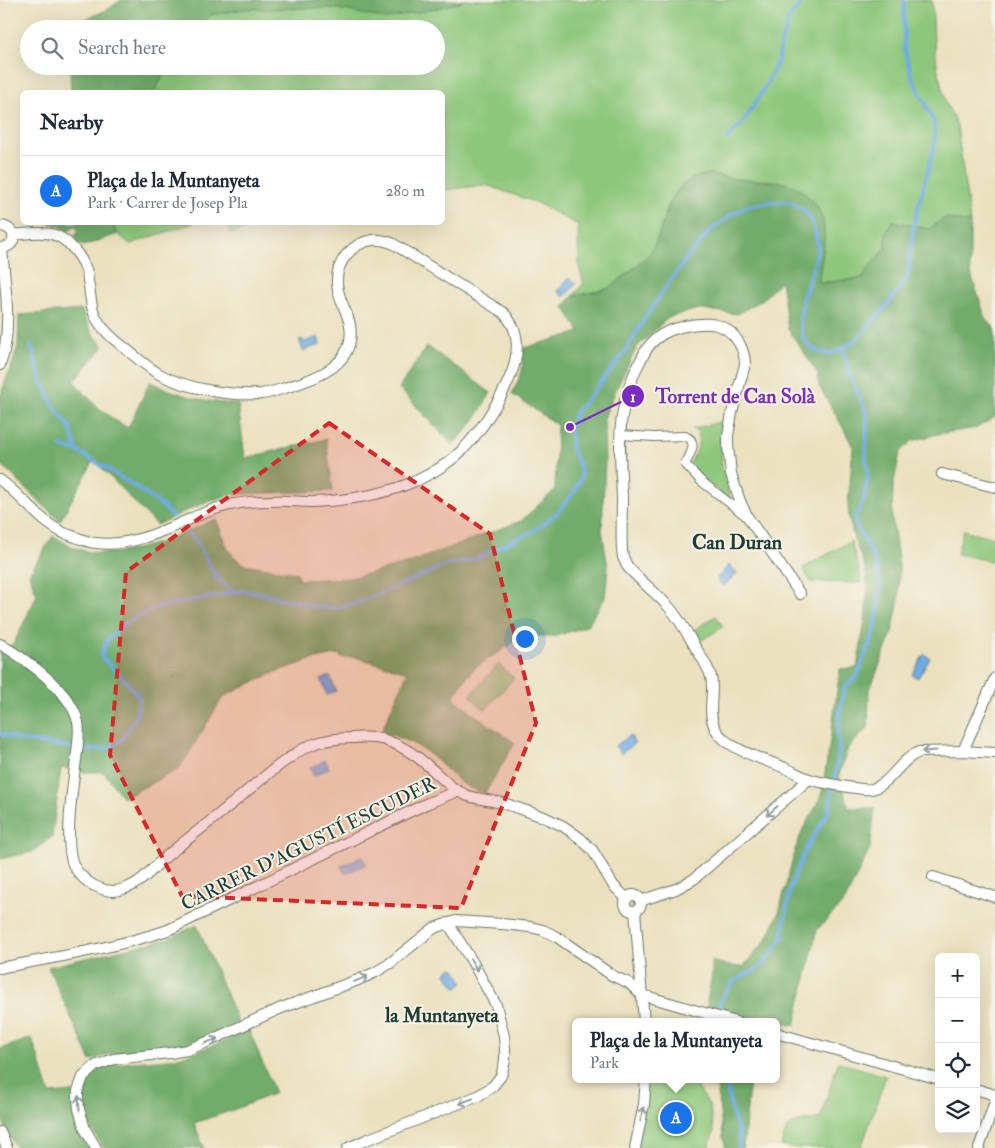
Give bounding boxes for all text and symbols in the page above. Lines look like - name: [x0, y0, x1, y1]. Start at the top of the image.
- search box: [20, 20, 445, 75]
- icon: search: [38, 34, 66, 62]
- text: Search here: [78, 36, 166, 60]
- text: Nearby: [40, 109, 103, 136]
- text: Plaça de la Muntanyeta: [87, 169, 260, 193]
- text: A: [51, 181, 61, 201]
- text: 280 m: [385, 181, 425, 201]
- text: Park · Carrer de Josep Pla: [87, 193, 248, 213]
- callout: Torrent de Can Solà: [620, 379, 825, 414]
- text: Torrent de Can Solà: [654, 384, 816, 409]
- text: 1: [630, 388, 636, 407]
- district label: Can Duran: [692, 530, 783, 555]
- your location: [512, 626, 538, 652]
- one-way arrow: [921, 747, 937, 756]
- street label: CARRER D'AGUSTÍ ESCUDER: [176, 770, 440, 916]
- one-way arrow: [766, 805, 779, 816]
- map controls: [935, 953, 980, 1133]
- button: +: [935, 953, 980, 998]
- one-way arrow: [469, 957, 479, 971]
- one-way arrow: [353, 974, 368, 983]
- button: −: [935, 998, 980, 1043]
- district label: la Muntanyeta: [384, 1003, 500, 1029]
- popup: [572, 1018, 780, 1083]
- text: Plaça de la Muntanyeta: [590, 1029, 762, 1053]
- one-way arrow: [203, 1036, 218, 1045]
- button: locate: [935, 1043, 980, 1088]
- text: Park: [590, 1053, 619, 1073]
- button: layers: [935, 1088, 980, 1133]
- one-way arrow: [74, 1095, 84, 1111]
- one-way arrow: [459, 1097, 474, 1106]
- pin: A: [660, 1099, 692, 1137]
- one-way arrow: [638, 1106, 647, 1122]

